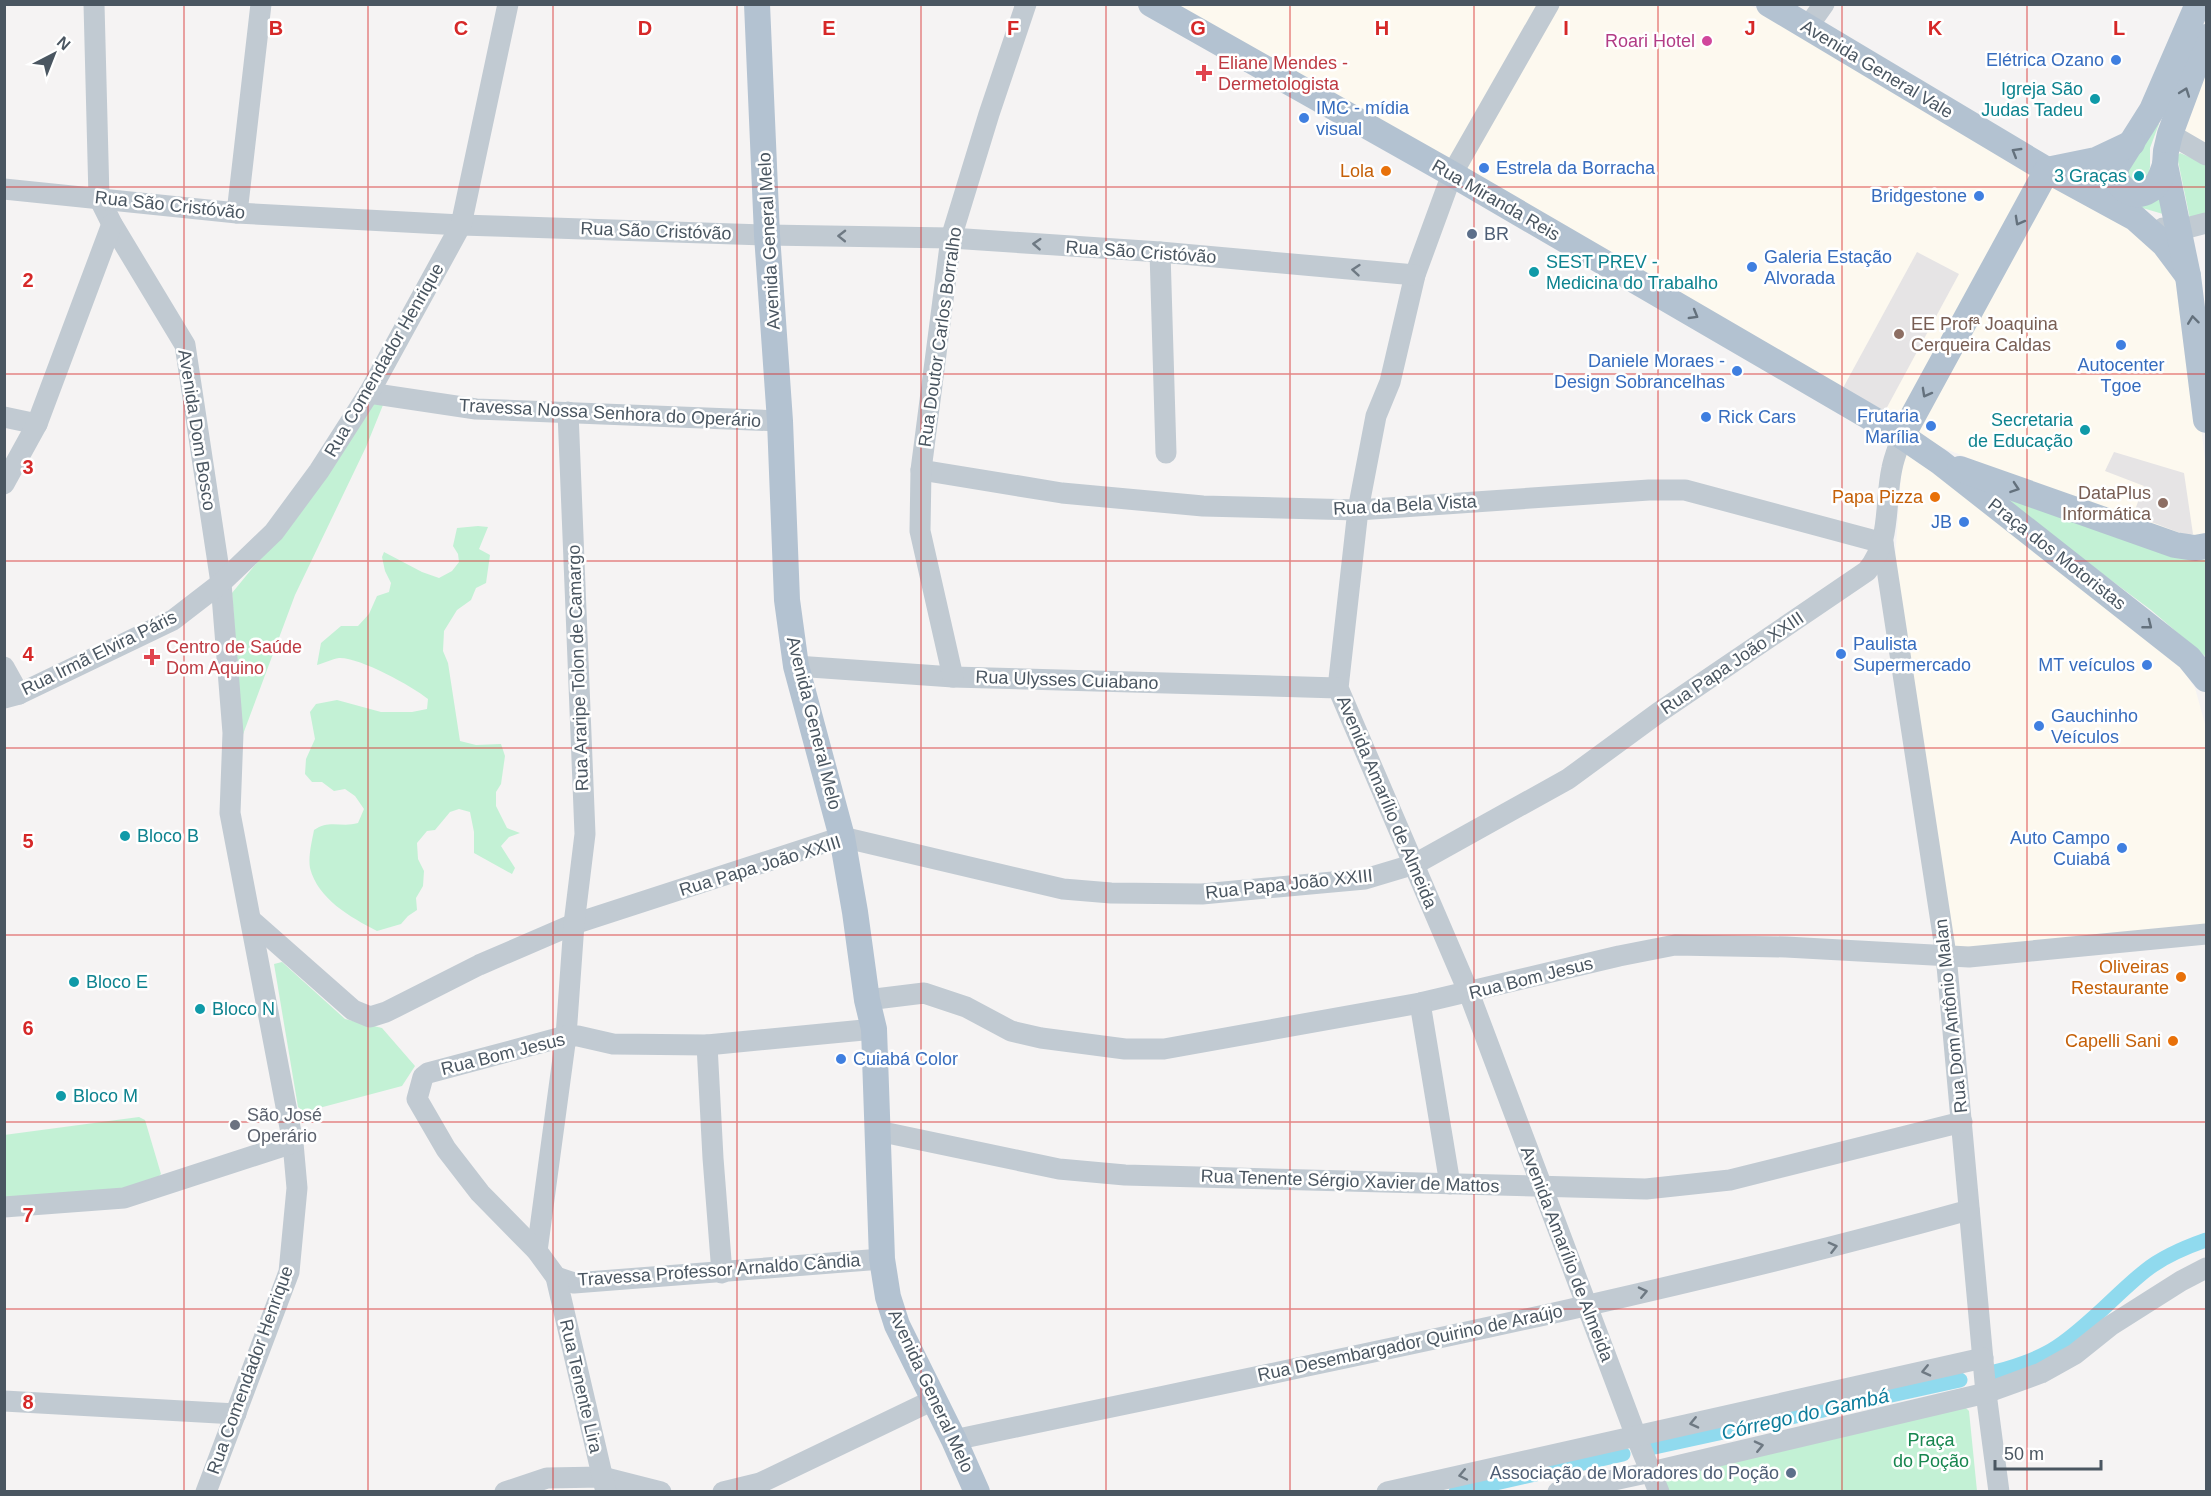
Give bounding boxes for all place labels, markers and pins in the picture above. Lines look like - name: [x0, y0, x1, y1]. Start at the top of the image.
- place label: Roari Hotel: [1605, 31, 1695, 51]
- marker: Roari Hotel: [1700, 34, 1714, 48]
- place label: Elétrica Ozano: [1986, 50, 2104, 70]
- place label: Eliane Mendes - Dermetologista: [1218, 53, 1348, 94]
- marker: Elétrica Ozano: [2109, 53, 2123, 67]
- marker: Eliane Mendes - Dermetologista: [1195, 64, 1213, 82]
- place label: Igreja São Judas Tadeu: [1981, 79, 2083, 120]
- marker: Igreja São Judas Tadeu: [2088, 92, 2102, 106]
- place label: IMC - mídia visual: [1316, 98, 1410, 139]
- marker: IMC - mídia visual: [1297, 111, 1311, 125]
- place label: Estrela da Borracha: [1496, 158, 1656, 178]
- place label: Lola: [1340, 161, 1375, 181]
- marker: Estrela da Borracha: [1477, 161, 1491, 175]
- marker: Lola: [1379, 164, 1393, 178]
- place label: 3 Graças: [2054, 166, 2127, 186]
- marker: 3 Graças: [2132, 169, 2146, 183]
- place label: Bridgestone: [1871, 186, 1967, 206]
- marker: Bridgestone: [1972, 189, 1986, 203]
- place label: BR: [1484, 224, 1509, 244]
- marker: BR: [1465, 227, 1479, 241]
- place label: Galeria Estação Alvorada: [1764, 247, 1892, 288]
- place label: SEST PREV - Medicina do Trabalho: [1546, 252, 1718, 293]
- marker: Galeria Estação Alvorada: [1745, 260, 1759, 274]
- marker: SEST PREV - Medicina do Trabalho: [1527, 265, 1541, 279]
- place label: EE Profª Joaquina Cerqueira Caldas: [1911, 314, 2059, 355]
- marker: EE Profª Joaquina Cerqueira Caldas: [1892, 327, 1906, 341]
- marker: Autocenter Tgoe: [2114, 338, 2128, 352]
- place label: Daniele Moraes - Design Sobrancelhas: [1554, 351, 1725, 392]
- place label: Autocenter Tgoe: [2077, 355, 2165, 396]
- marker: Daniele Moraes - Design Sobrancelhas: [1730, 364, 1744, 378]
- place label: Frutaria Marília: [1857, 406, 1920, 447]
- place label: Rick Cars: [1718, 407, 1796, 427]
- marker: Rick Cars: [1699, 410, 1713, 424]
- place label: Secretaria de Educação: [1968, 410, 2074, 451]
- marker: Frutaria Marília: [1924, 419, 1938, 433]
- marker: Secretaria de Educação: [2078, 423, 2092, 437]
- place label: DataPlus Informática: [2062, 483, 2152, 524]
- place label: Papa Pizza: [1832, 487, 1924, 507]
- marker: Papa Pizza: [1928, 490, 1942, 504]
- marker: DataPlus Informática: [2156, 496, 2170, 510]
- place label: JB: [1931, 512, 1952, 532]
- marker: JB: [1957, 515, 1971, 529]
- place label: Paulista Supermercado: [1853, 634, 1971, 675]
- place label: Centro de Saúde Dom Aquino: [166, 637, 302, 678]
- marker: Paulista Supermercado: [1834, 647, 1848, 661]
- marker: Centro de Saúde Dom Aquino: [143, 648, 161, 666]
- place label: MT veículos: [2038, 655, 2135, 675]
- marker: MT veículos: [2140, 658, 2154, 672]
- place label: Gauchinho Veículos: [2051, 706, 2138, 747]
- marker: Gauchinho Veículos: [2032, 719, 2046, 733]
- place label: Bloco B: [137, 826, 199, 846]
- place label: Auto Campo Cuiabá: [2010, 828, 2111, 869]
- marker: Bloco B: [118, 829, 132, 843]
- marker: Auto Campo Cuiabá: [2115, 841, 2129, 855]
- place label: Oliveiras Restaurante: [2071, 957, 2169, 998]
- marker: Oliveiras Restaurante: [2174, 970, 2188, 984]
- place label: Bloco E: [86, 972, 148, 992]
- marker: Bloco E: [67, 975, 81, 989]
- place label: Bloco N: [212, 999, 275, 1019]
- marker: Bloco N: [193, 1002, 207, 1016]
- place label: Capelli Sani: [2065, 1031, 2161, 1051]
- marker: Capelli Sani: [2166, 1034, 2180, 1048]
- place label: Cuiabá Color: [853, 1049, 958, 1069]
- marker: Cuiabá Color: [834, 1052, 848, 1066]
- place label: Bloco M: [73, 1086, 138, 1106]
- marker: Bloco M: [54, 1089, 68, 1103]
- place label: São José Operário: [247, 1105, 322, 1146]
- marker: São José Operário: [228, 1118, 242, 1132]
- place label: Associação de Moradores do Poção: [1490, 1463, 1779, 1483]
- marker: Associação de Moradores do Poção: [1784, 1466, 1798, 1480]

